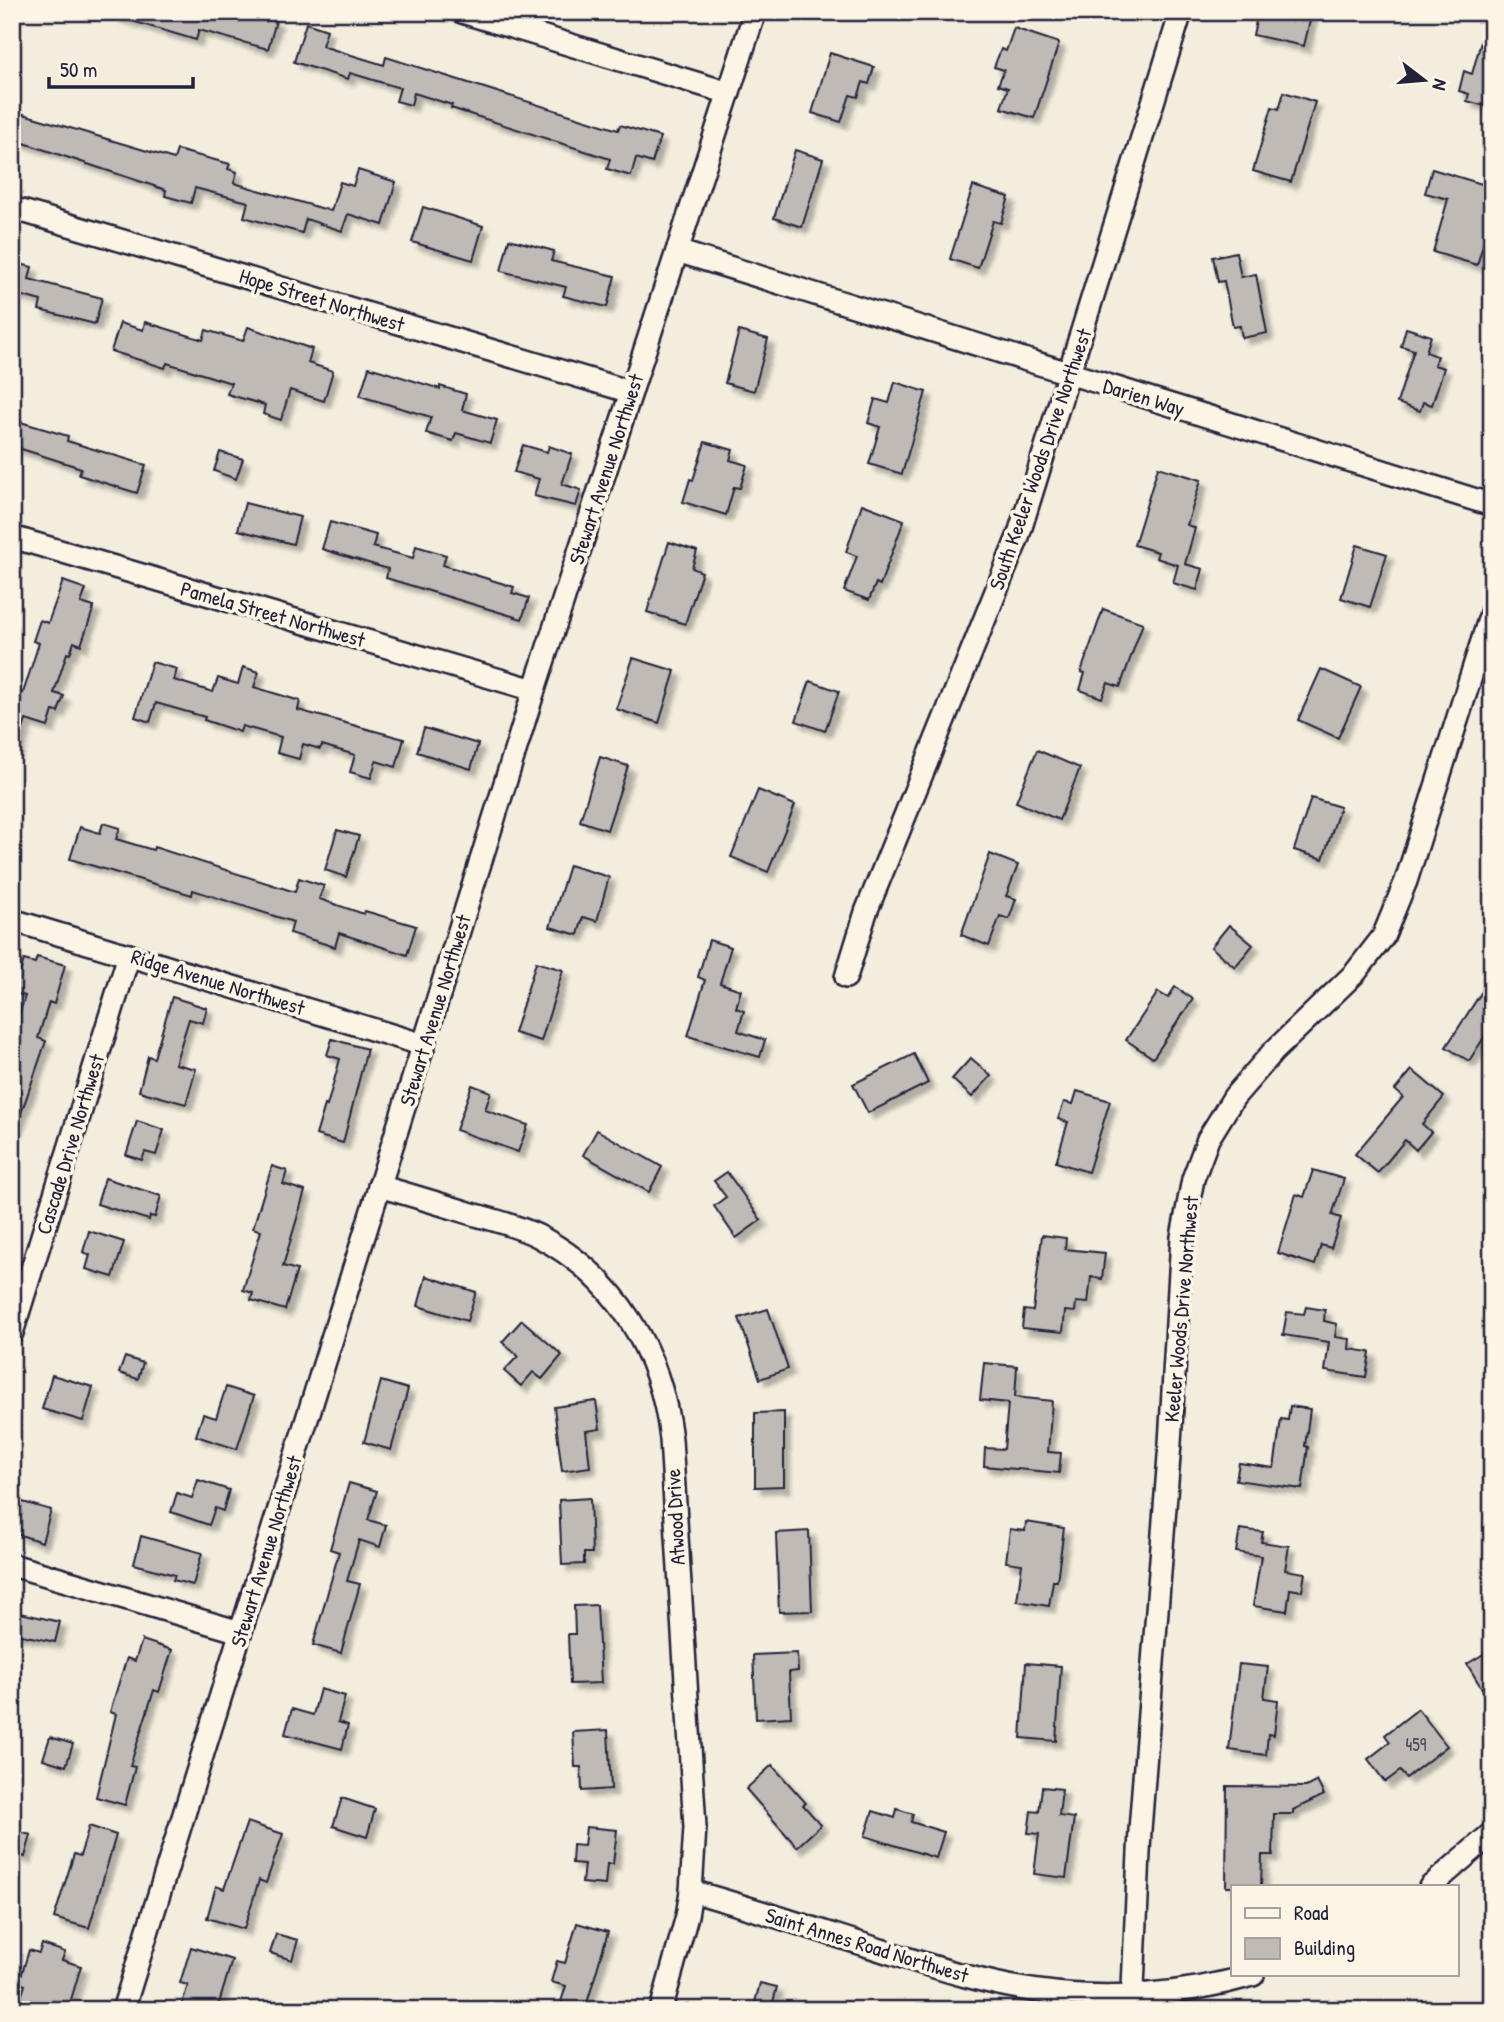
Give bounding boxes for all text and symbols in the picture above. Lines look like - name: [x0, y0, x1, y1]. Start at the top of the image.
- scale bar: [49, 46, 192, 90]
- north arrow: [1388, 46, 1458, 116]
- text: 50 m: [60, 55, 97, 84]
- text: N: [1426, 76, 1454, 93]
- street label: Hope Street Northwest: [236, 261, 409, 339]
- street label: South Keeler Woods Drive Northwest: [982, 324, 1099, 593]
- street label: Stewart Avenue Northwest: [562, 369, 651, 568]
- street label: Darien Way: [1100, 371, 1188, 423]
- street label: Pamela Street Northwest: [177, 574, 369, 654]
- street label: Stewart Avenue Northwest: [392, 910, 478, 1109]
- street label: Ridge Avenue Northwest: [128, 942, 309, 1022]
- street label: Cascade Drive Northwest: [29, 1050, 111, 1238]
- street label: Keeler Woods Drive Northwest: [1157, 1194, 1205, 1423]
- street label: Stewart Avenue Northwest: [223, 1451, 309, 1650]
- street label: Atwood Drive: [658, 1468, 692, 1566]
- house number: 459: [1406, 1732, 1427, 1757]
- legend: [1231, 1885, 1458, 1976]
- text: Road: [1294, 1898, 1328, 1927]
- street label: Saint Annes Road Northwest: [762, 1900, 973, 1990]
- text: Building: [1294, 1933, 1355, 1962]

